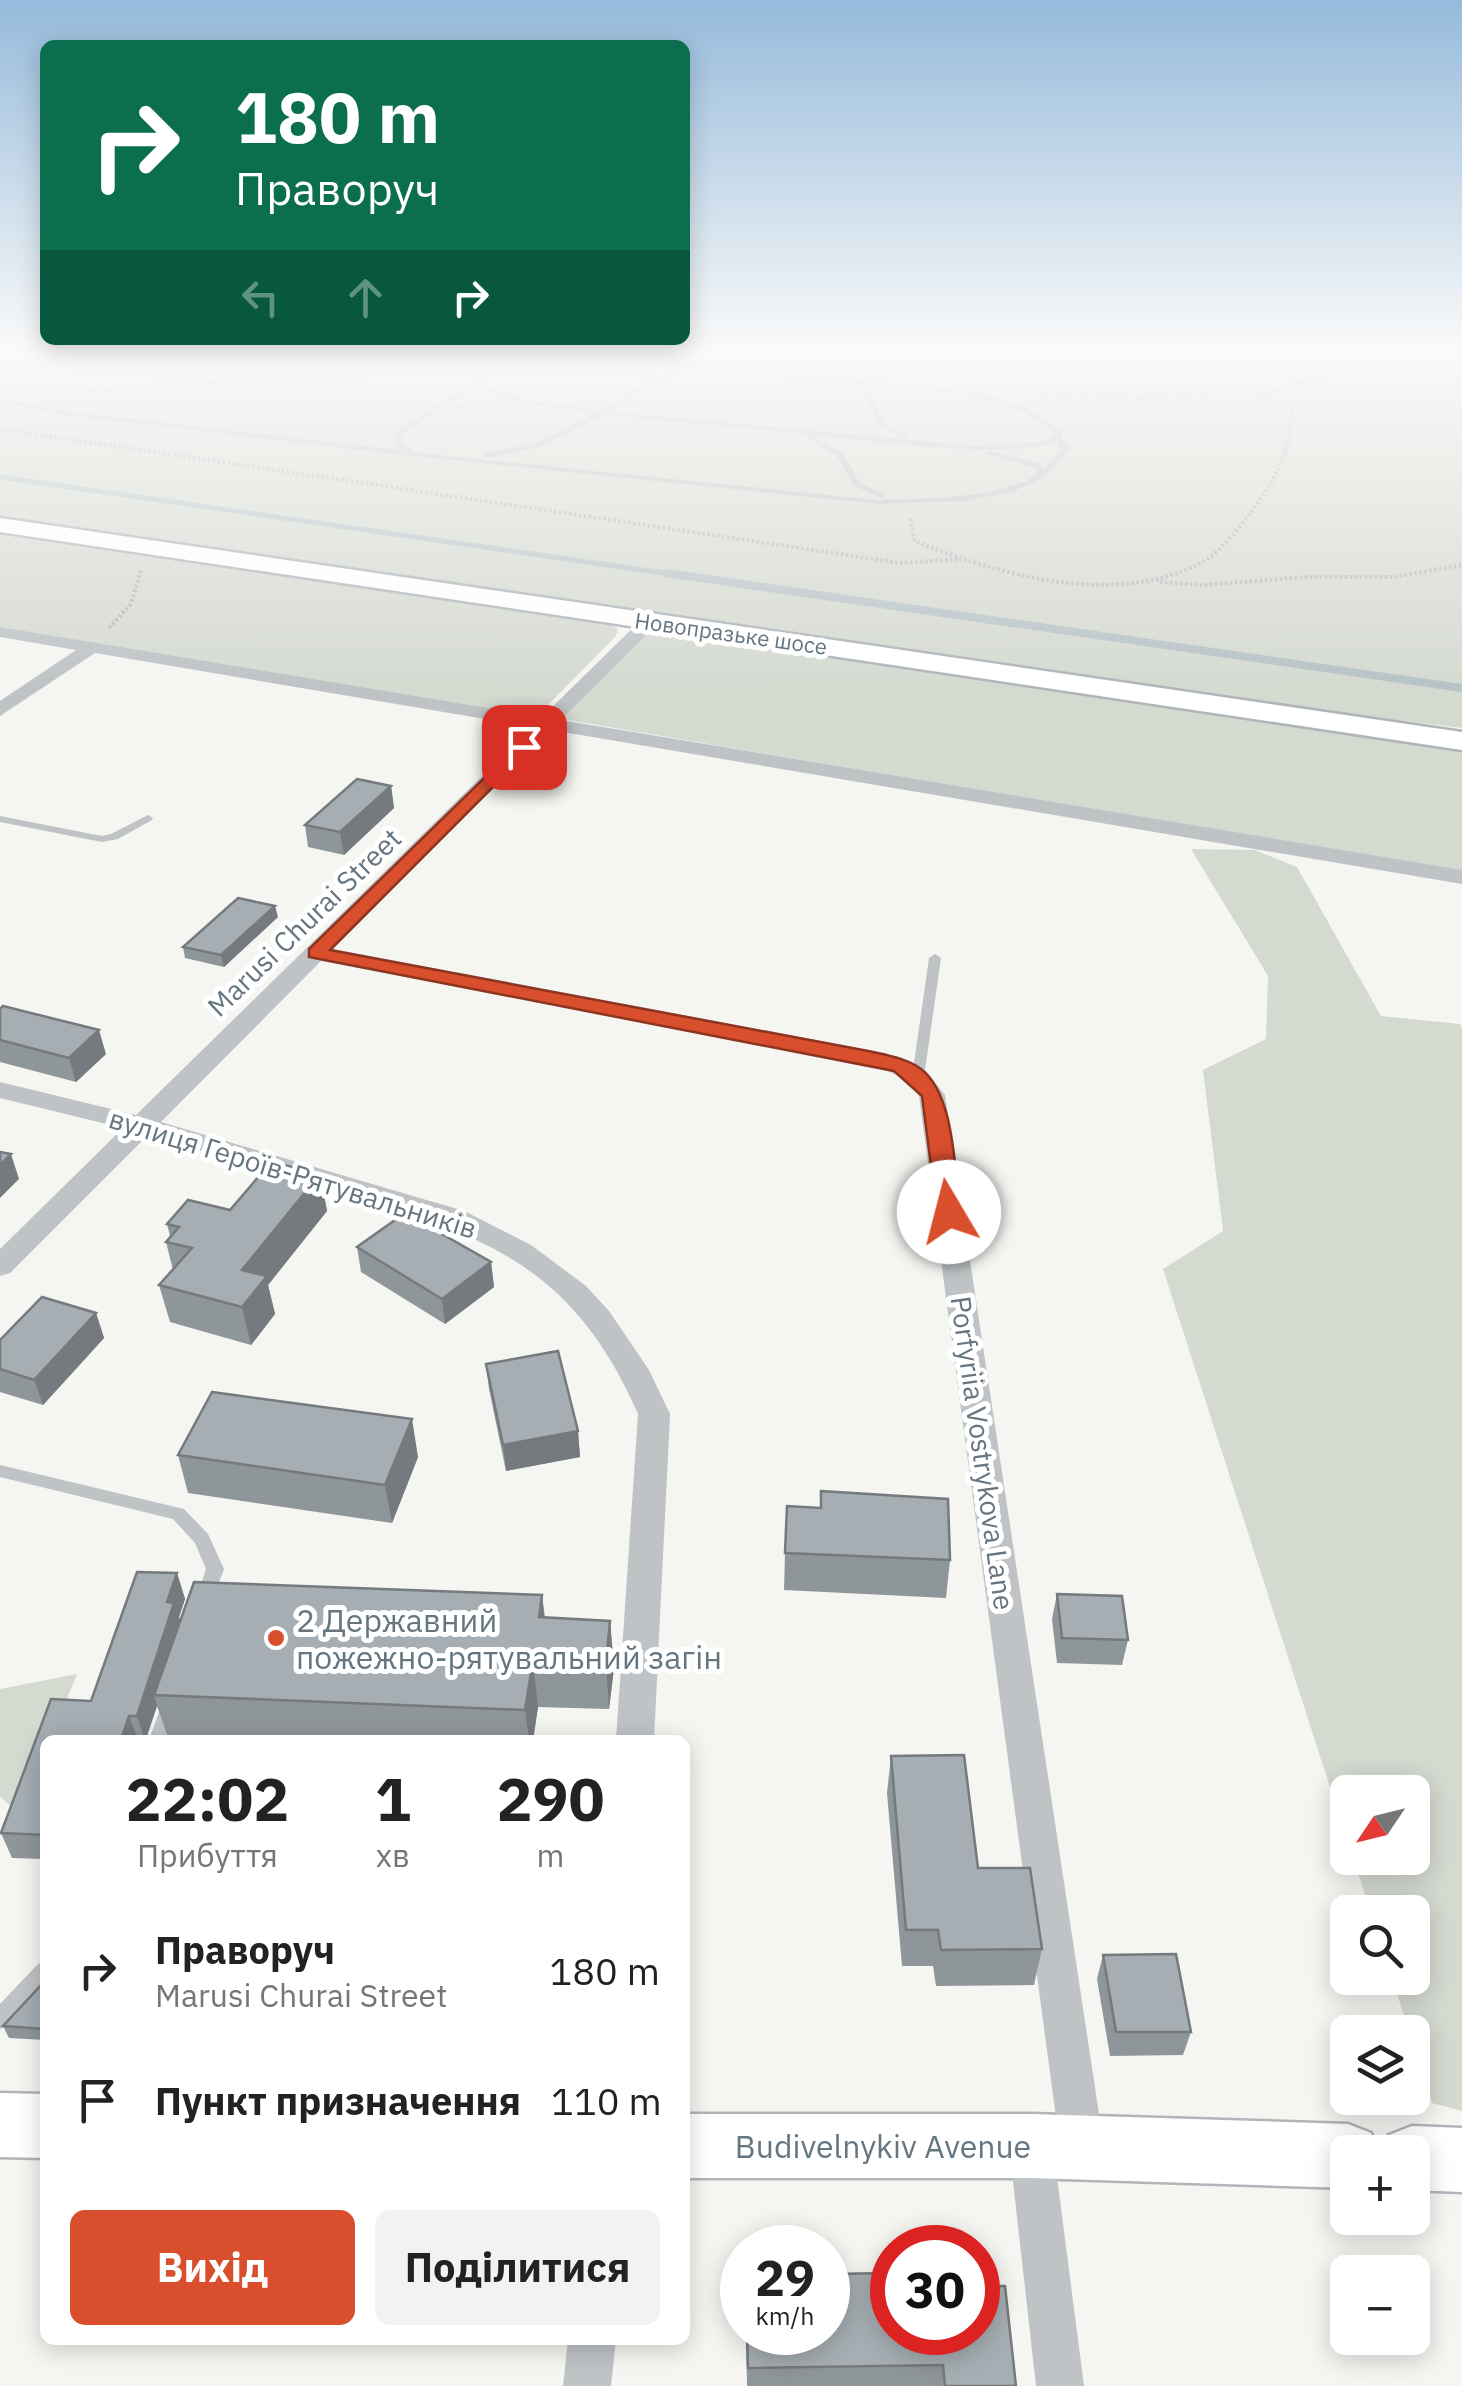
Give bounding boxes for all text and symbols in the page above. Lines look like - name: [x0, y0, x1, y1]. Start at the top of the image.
- text: 180 m: [235, 71, 440, 162]
- icon: right: [70, 80, 200, 210]
- text: Праворуч: [235, 159, 439, 217]
- icon: left: [233, 270, 288, 325]
- icon: ahead: [338, 270, 393, 325]
- icon: right: [443, 270, 498, 325]
- street label: Новопразьке шосе: [633, 605, 829, 661]
- pin: [482, 705, 567, 790]
- icon: arrive: [497, 720, 552, 775]
- street label: Marusi Churai Street: [199, 820, 409, 1024]
- street label: вулиця Героїв-Рятувальників: [105, 1099, 481, 1247]
- position arrow: [897, 1160, 1001, 1264]
- street label: Porfyriia Vostrykova Lane: [943, 1294, 1023, 1612]
- place label: 2 Державний пожежно-рятувальний загін: [296, 1599, 722, 1678]
- marker: 2 Державний пожежно-рятувальний загін: [265, 1627, 287, 1649]
- text: 22:02: [126, 1759, 289, 1838]
- text: 1: [375, 1759, 411, 1838]
- text: 290: [496, 1759, 604, 1838]
- north arrow: [1330, 1775, 1430, 1875]
- map controls: [1330, 1775, 1430, 2355]
- text: Прибуття: [137, 1834, 278, 1876]
- text: хв: [376, 1834, 410, 1876]
- text: m: [536, 1834, 564, 1876]
- button: search: [1330, 1895, 1430, 1995]
- text: Праворуч: [155, 1925, 335, 1974]
- icon: right: [70, 1943, 125, 1998]
- text: 180 m: [549, 1946, 660, 1995]
- text: Marusi Churai Street: [155, 1974, 447, 2016]
- button: layers: [1330, 2015, 1430, 2115]
- icon: arrive: [70, 2073, 125, 2128]
- text: Пункт призначення: [155, 2076, 521, 2125]
- text: 110 m: [551, 2076, 662, 2125]
- street label: Budivelnykiv Avenue: [735, 2125, 1031, 2167]
- button: +: [1330, 2135, 1430, 2235]
- button: Вихід: [70, 2210, 355, 2325]
- button: Поділитися: [375, 2210, 660, 2325]
- speed limit sign: 30: [870, 2225, 1000, 2355]
- text: 29: [755, 2245, 815, 2310]
- button: −: [1330, 2255, 1430, 2355]
- text: km/h: [756, 2299, 814, 2332]

